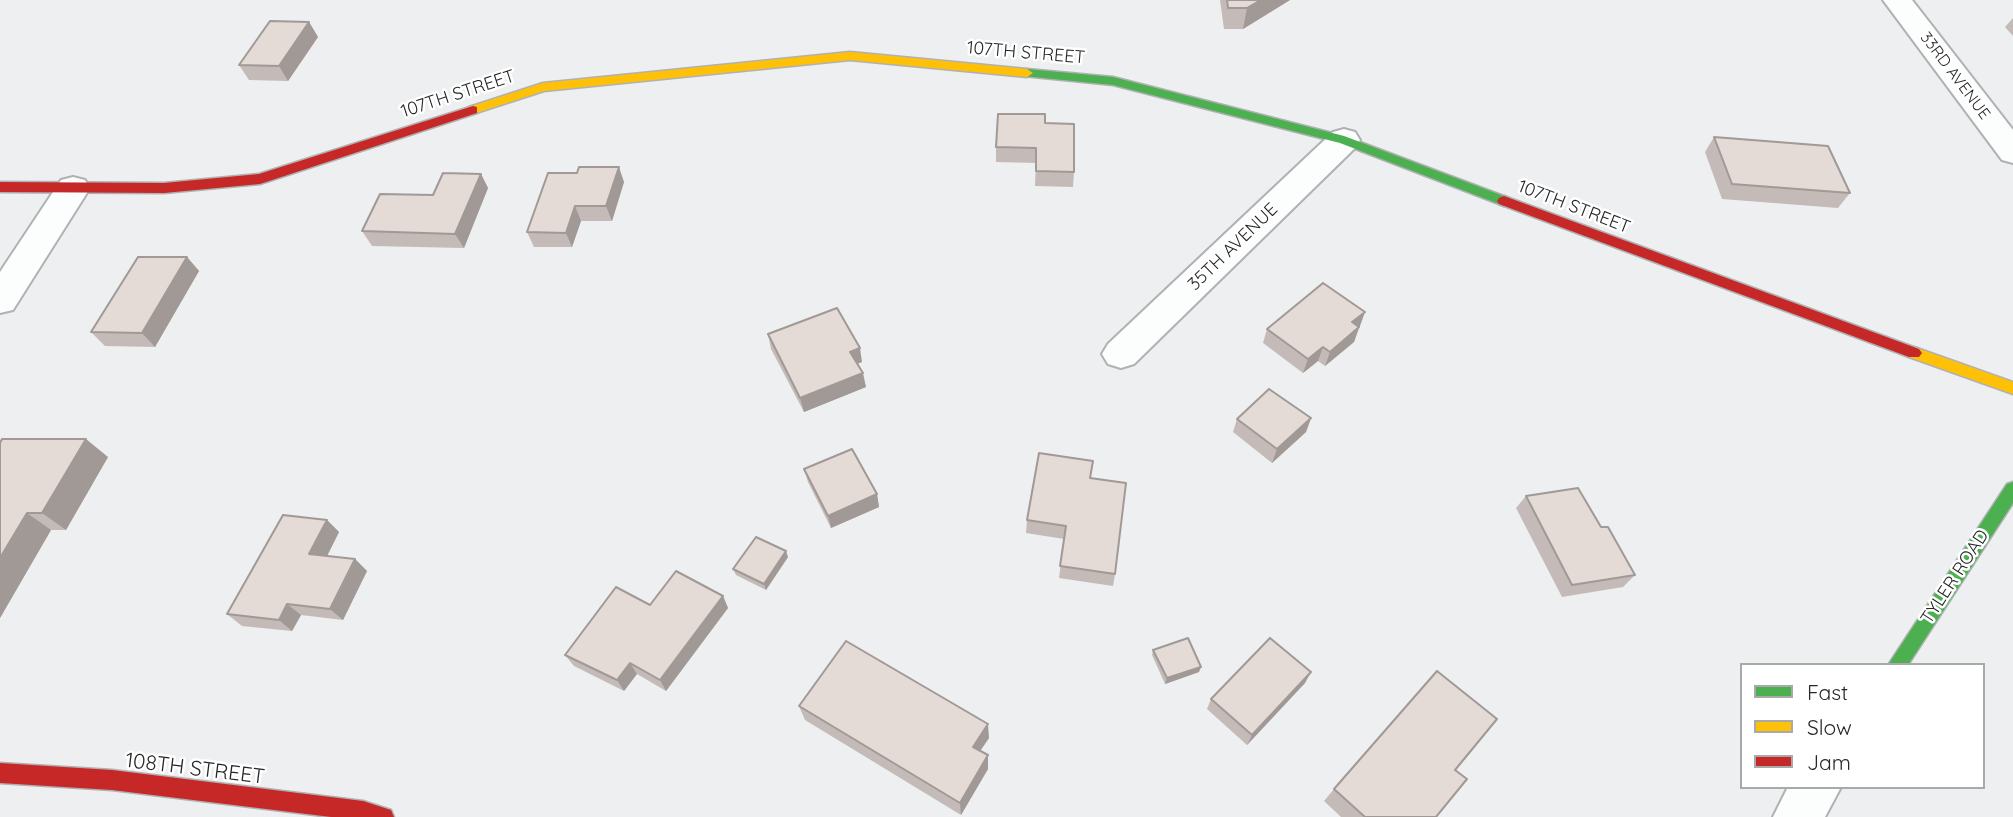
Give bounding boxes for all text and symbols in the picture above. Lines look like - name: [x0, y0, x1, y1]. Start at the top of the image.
- street label: 33RD AVENUE: [1916, 29, 1994, 123]
- street label: 107TH STREET: [966, 37, 1086, 69]
- street label: 107TH STREET: [398, 65, 518, 123]
- street label: 107TH STREET: [1515, 176, 1633, 238]
- street label: 35TH AVENUE: [1184, 199, 1282, 295]
- street label: TYLER ROAD: [1917, 526, 1993, 628]
- legend: [1740, 663, 1985, 789]
- text: Fast: [1807, 679, 1848, 705]
- text: Slow: [1807, 714, 1852, 740]
- street label: 108TH STREET: [124, 748, 266, 790]
- text: Jam: [1807, 749, 1851, 775]

